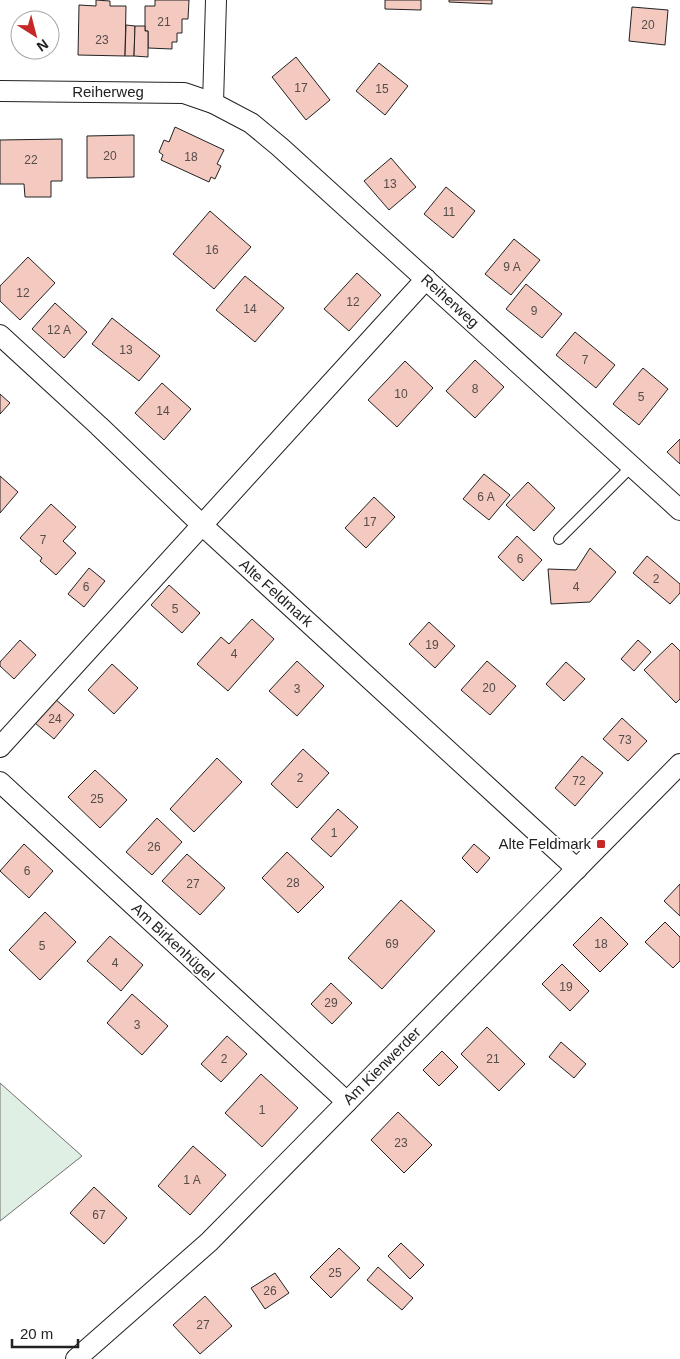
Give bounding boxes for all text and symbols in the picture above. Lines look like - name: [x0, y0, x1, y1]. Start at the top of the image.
- north arrow: [10, 10, 60, 60]
- house number: 21: [157, 15, 171, 29]
- house number: 20: [641, 18, 655, 32]
- house number: 23: [95, 33, 109, 47]
- text: N: [34, 36, 51, 55]
- house number: 17: [294, 81, 308, 95]
- house number: 15: [375, 82, 389, 96]
- street label: Reiherweg: [72, 83, 144, 100]
- house number: 20: [103, 149, 117, 163]
- house number: 18: [184, 150, 198, 164]
- house number: 22: [24, 153, 38, 167]
- house number: 13: [383, 177, 397, 191]
- house number: 11: [443, 205, 456, 219]
- house number: 16: [205, 243, 219, 257]
- house number: 9 A: [503, 260, 521, 274]
- street label: Reiherweg: [418, 270, 483, 331]
- house number: 12: [16, 286, 30, 300]
- house number: 12: [346, 295, 360, 309]
- house number: 14: [243, 302, 257, 316]
- house number: 9: [531, 304, 538, 318]
- house number: 12 A: [47, 323, 71, 337]
- house number: 13: [119, 343, 133, 357]
- house number: 7: [582, 353, 589, 367]
- house number: 8: [472, 382, 479, 396]
- house number: 10: [394, 387, 408, 401]
- house number: 5: [638, 390, 645, 404]
- house number: 14: [156, 404, 170, 418]
- house number: 6 A: [477, 490, 495, 504]
- house number: 17: [363, 515, 377, 529]
- house number: 7: [40, 533, 47, 547]
- house number: 6: [517, 552, 524, 566]
- street label: Alte Feldmark: [236, 555, 317, 630]
- house number: 2: [653, 572, 660, 586]
- house number: 6: [83, 580, 90, 594]
- house number: 4: [573, 580, 580, 594]
- house number: 5: [172, 602, 179, 616]
- house number: 19: [425, 638, 439, 652]
- house number: 4: [231, 647, 238, 661]
- house number: 20: [482, 681, 496, 695]
- house number: 3: [294, 682, 301, 696]
- house number: 24: [48, 712, 62, 726]
- house number: 73: [618, 733, 632, 747]
- house number: 2: [297, 771, 304, 785]
- house number: 72: [572, 774, 586, 788]
- house number: 25: [90, 792, 104, 806]
- house number: 1: [331, 826, 338, 840]
- place label: Alte Feldmark: [498, 835, 591, 852]
- marker: Alte Feldmark: [595, 838, 607, 850]
- house number: 26: [147, 840, 161, 854]
- house number: 6: [24, 864, 31, 878]
- house number: 28: [286, 876, 300, 890]
- house number: 27: [186, 877, 200, 891]
- street label: Am Birkenhügel: [129, 899, 218, 984]
- house number: 69: [385, 937, 399, 951]
- house number: 18: [594, 937, 608, 951]
- house number: 5: [39, 939, 46, 953]
- house number: 4: [112, 956, 119, 970]
- house number: 19: [559, 980, 573, 994]
- house number: 29: [324, 996, 338, 1010]
- house number: 3: [134, 1018, 141, 1032]
- street label: Am Kienwerder: [339, 1023, 424, 1108]
- house number: 2: [221, 1052, 228, 1066]
- house number: 21: [486, 1052, 500, 1066]
- house number: 1: [259, 1103, 266, 1117]
- house number: 23: [394, 1136, 408, 1150]
- house number: 1 A: [183, 1173, 201, 1187]
- house number: 67: [92, 1208, 106, 1222]
- house number: 25: [328, 1266, 342, 1280]
- house number: 26: [263, 1284, 277, 1298]
- scale bar: [12, 1316, 79, 1348]
- house number: 27: [196, 1318, 210, 1332]
- text: 20 m: [20, 1325, 53, 1342]

